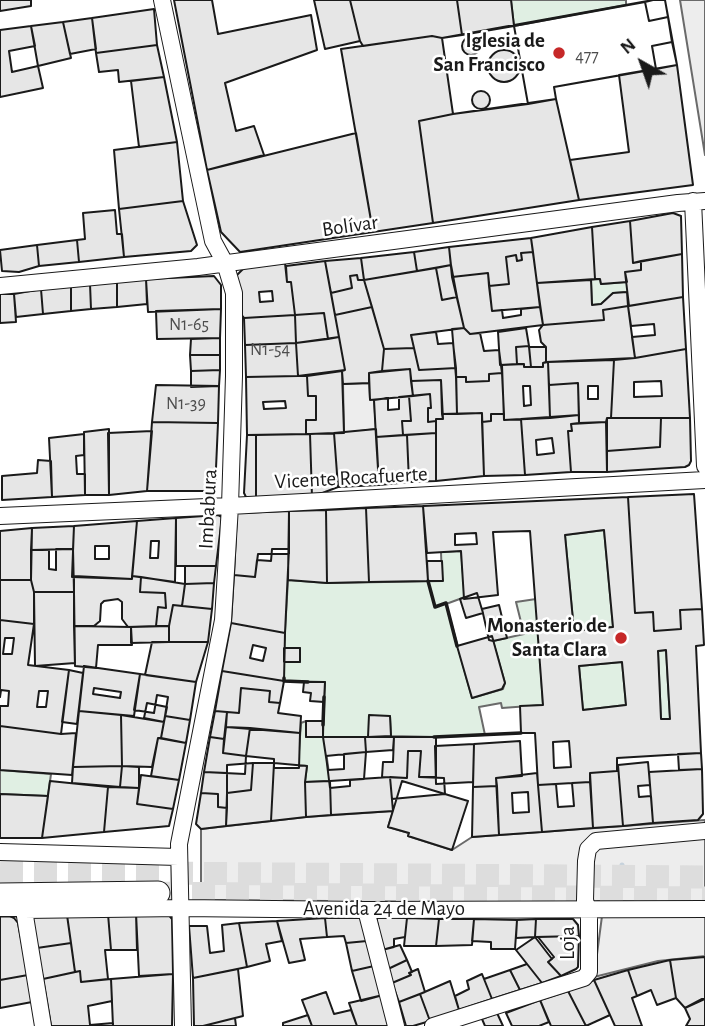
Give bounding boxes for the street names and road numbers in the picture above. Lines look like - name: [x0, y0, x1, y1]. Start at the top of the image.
- street label: Bolívar: [320, 210, 380, 242]
- street label: Vicente Rocafuerte: [274, 461, 428, 495]
- street label: Imbabura: [193, 468, 223, 550]
- street label: Avenida 24 de Mayo: [303, 896, 465, 922]
- street label: Loja: [555, 926, 581, 960]

